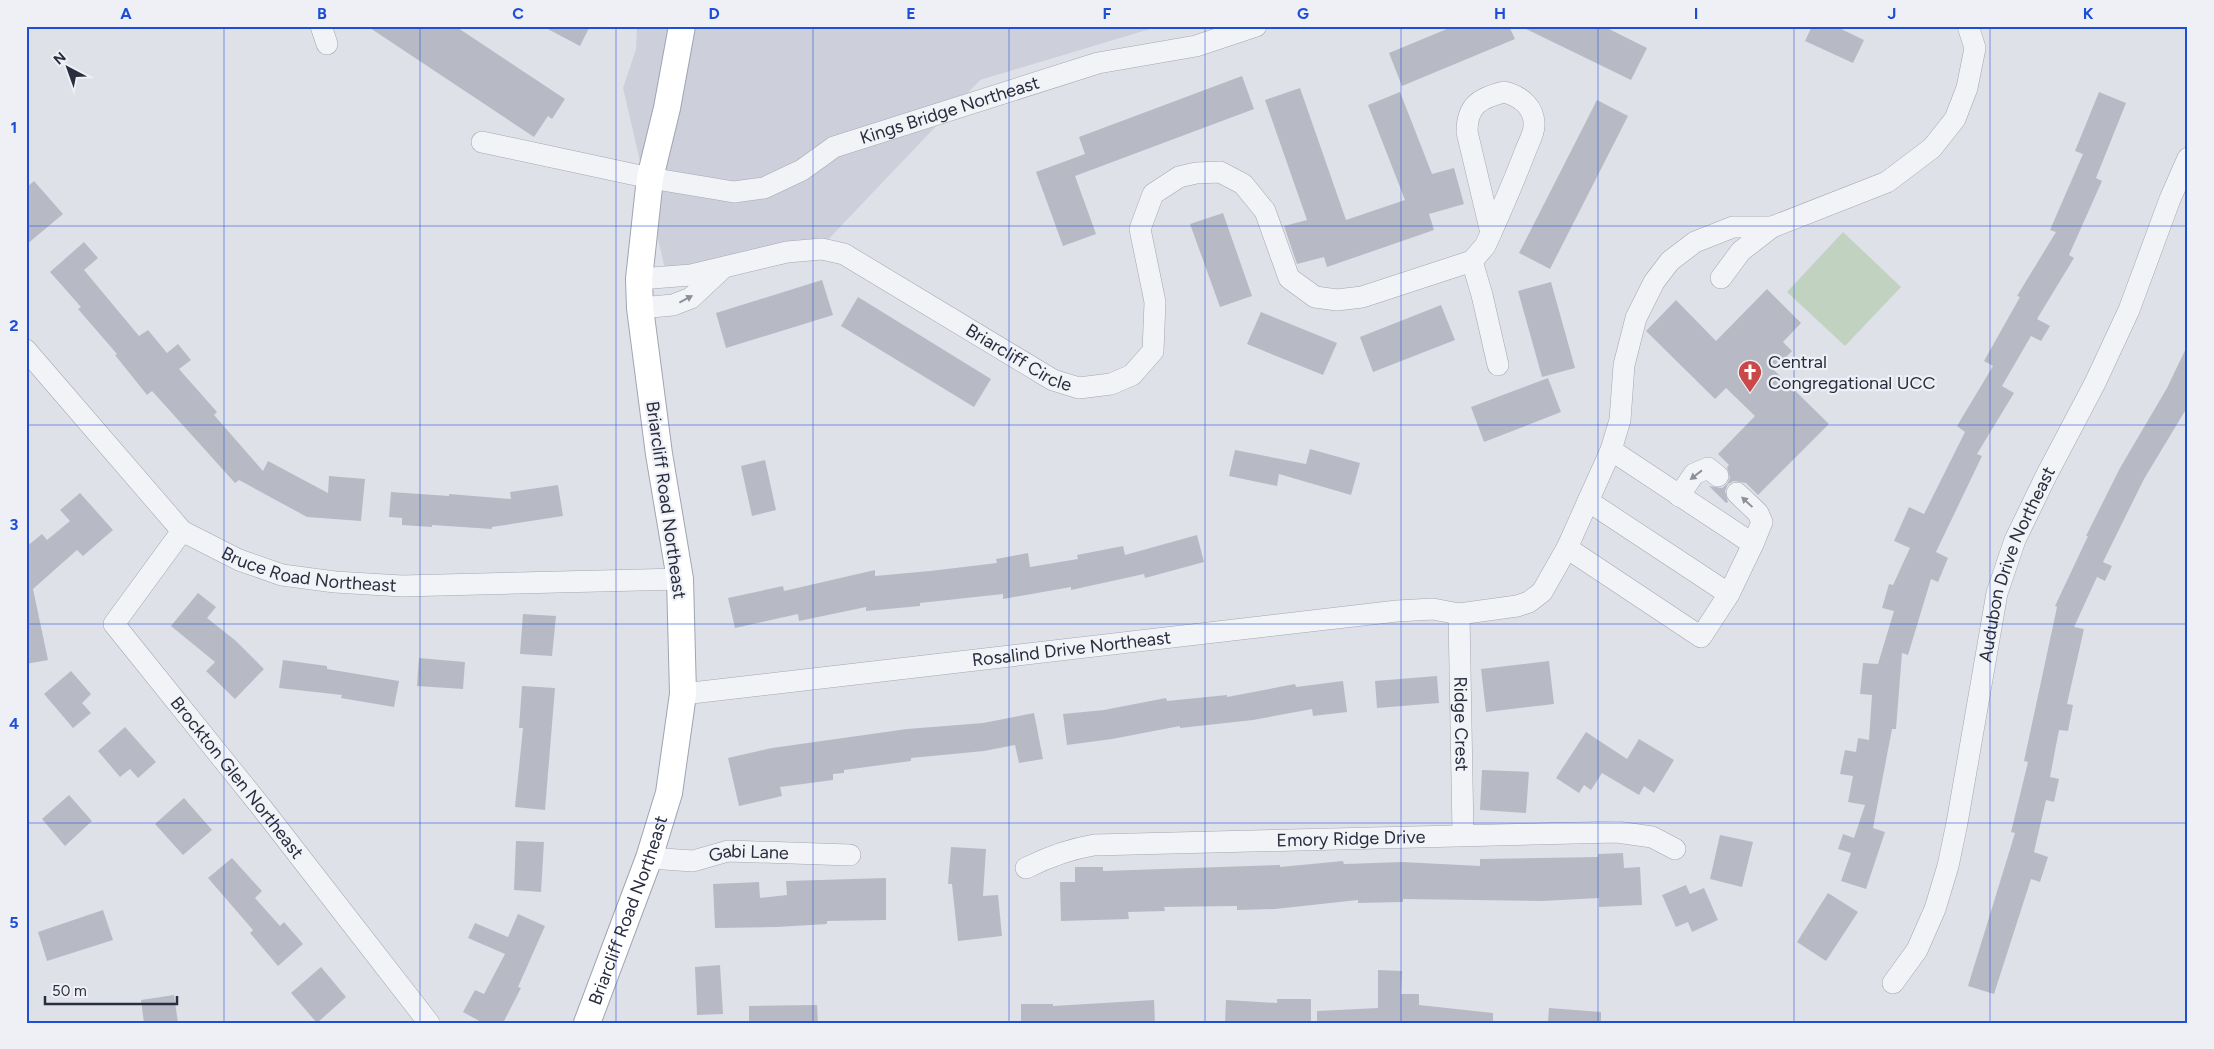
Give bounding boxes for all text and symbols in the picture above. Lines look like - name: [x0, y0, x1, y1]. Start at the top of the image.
- text: A: [120, 4, 132, 23]
- text: B: [317, 4, 327, 23]
- text: C: [512, 4, 524, 23]
- text: D: [708, 4, 720, 23]
- text: E: [906, 4, 916, 23]
- text: F: [1103, 4, 1112, 23]
- text: G: [1297, 4, 1309, 23]
- text: H: [1494, 4, 1506, 23]
- text: I: [1694, 4, 1698, 23]
- text: J: [1888, 4, 1896, 23]
- text: K: [2083, 4, 2094, 23]
- north arrow: [42, 42, 92, 92]
- text: N: [50, 49, 69, 69]
- street label: Kings Bridge Northeast: [857, 71, 1042, 149]
- text: 1: [11, 118, 17, 137]
- one-way arrow: [679, 295, 693, 303]
- text: 2: [9, 316, 19, 335]
- street label: Briarcliff Circle: [962, 319, 1074, 396]
- place label: Central Congregational UCC: [1768, 351, 1935, 394]
- church icon: Central Congregational UCC: [1737, 359, 1763, 393]
- street label: Briarcliff Road Northeast: [641, 400, 691, 601]
- street label: Audubon Drive Northeast: [1974, 463, 2060, 664]
- one-way arrow: [1690, 470, 1703, 480]
- one-way arrow: [1742, 496, 1754, 508]
- text: 3: [10, 515, 19, 534]
- street label: Bruce Road Northeast: [218, 542, 397, 597]
- street label: Rosalind Drive Northeast: [971, 626, 1172, 671]
- street label: Ridge Crest: [1449, 676, 1473, 772]
- street label: Brockton Glen Northeast: [166, 692, 308, 863]
- text: 4: [9, 714, 19, 733]
- street label: Briarcliff Road Northeast: [584, 813, 672, 1008]
- street label: Emory Ridge Drive: [1276, 826, 1426, 851]
- street label: Gabi Lane: [706, 840, 789, 867]
- text: 5: [9, 913, 19, 932]
- scale bar: [45, 974, 178, 1006]
- text: 50 m: [52, 982, 87, 1000]

